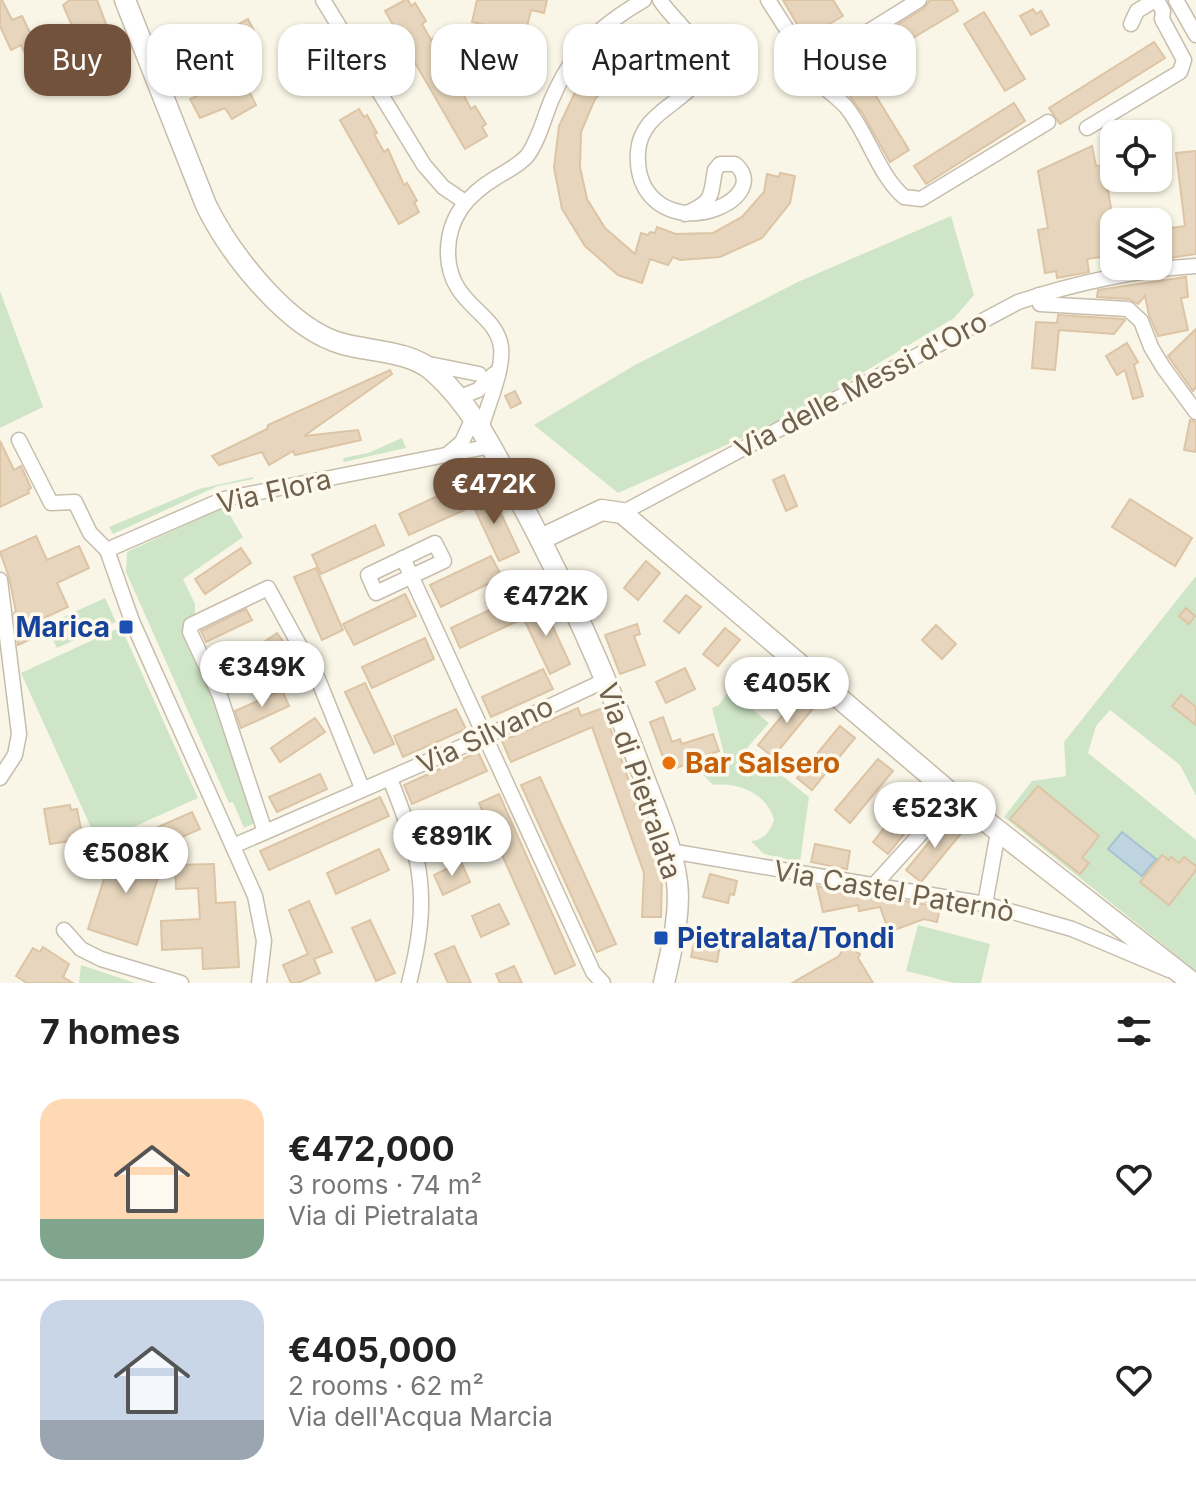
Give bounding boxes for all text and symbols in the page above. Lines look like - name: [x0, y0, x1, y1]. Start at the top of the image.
- chip: Buy: [24, 24, 131, 96]
- chip: Rent: [147, 24, 262, 96]
- chip: Filters: [278, 24, 415, 96]
- chip: New: [431, 24, 547, 96]
- chip: Apartment: [563, 24, 758, 96]
- chip: House: [774, 24, 916, 96]
- map controls: [1100, 120, 1172, 280]
- button: locate: [1100, 120, 1172, 192]
- button: layers: [1100, 208, 1172, 280]
- street label: Via delle Messi d'Oro: [729, 304, 993, 466]
- pin: €472K: [438, 458, 550, 526]
- street label: Via Flora: [214, 461, 334, 521]
- text: €472K: [451, 468, 537, 499]
- pin: €472K: [490, 570, 602, 638]
- text: €472K: [503, 580, 589, 611]
- place label: Marica: [15, 610, 110, 644]
- marker: Marica: [117, 618, 135, 636]
- pin: €349K: [206, 641, 318, 709]
- text: €349K: [218, 651, 306, 682]
- pin: €405K: [731, 657, 843, 725]
- text: €405K: [743, 667, 831, 698]
- street label: Via di Pietralata: [590, 678, 690, 884]
- street label: Via Silvano: [412, 689, 558, 781]
- place label: Bar Salsero: [685, 746, 840, 780]
- marker: Bar Salsero: [660, 754, 678, 772]
- pin: €523K: [879, 782, 991, 850]
- text: €523K: [892, 792, 978, 823]
- pin: €891K: [396, 810, 508, 878]
- text: €891K: [411, 820, 493, 851]
- pin: €508K: [70, 827, 182, 895]
- text: €508K: [82, 837, 170, 868]
- street label: Via Castel Paternò: [771, 853, 1017, 929]
- place label: Pietralata/Tondi: [677, 921, 895, 955]
- marker: Pietralata/Tondi: [652, 929, 670, 947]
- icon: filters: [1112, 1009, 1156, 1053]
- text: 7 homes: [40, 1011, 180, 1052]
- text: €472,000: [288, 1128, 455, 1169]
- icon: home: [104, 1131, 200, 1227]
- icon: heart: [1112, 1157, 1156, 1201]
- text: 3 rooms · 74 m²: [288, 1169, 482, 1200]
- text: Via di Pietralata: [288, 1200, 479, 1231]
- text: €405,000: [288, 1329, 457, 1370]
- icon: home: [104, 1332, 200, 1428]
- icon: heart: [1112, 1358, 1156, 1402]
- text: 2 rooms · 62 m²: [288, 1370, 484, 1401]
- text: Via dell'Acqua Marcia: [288, 1401, 553, 1432]

